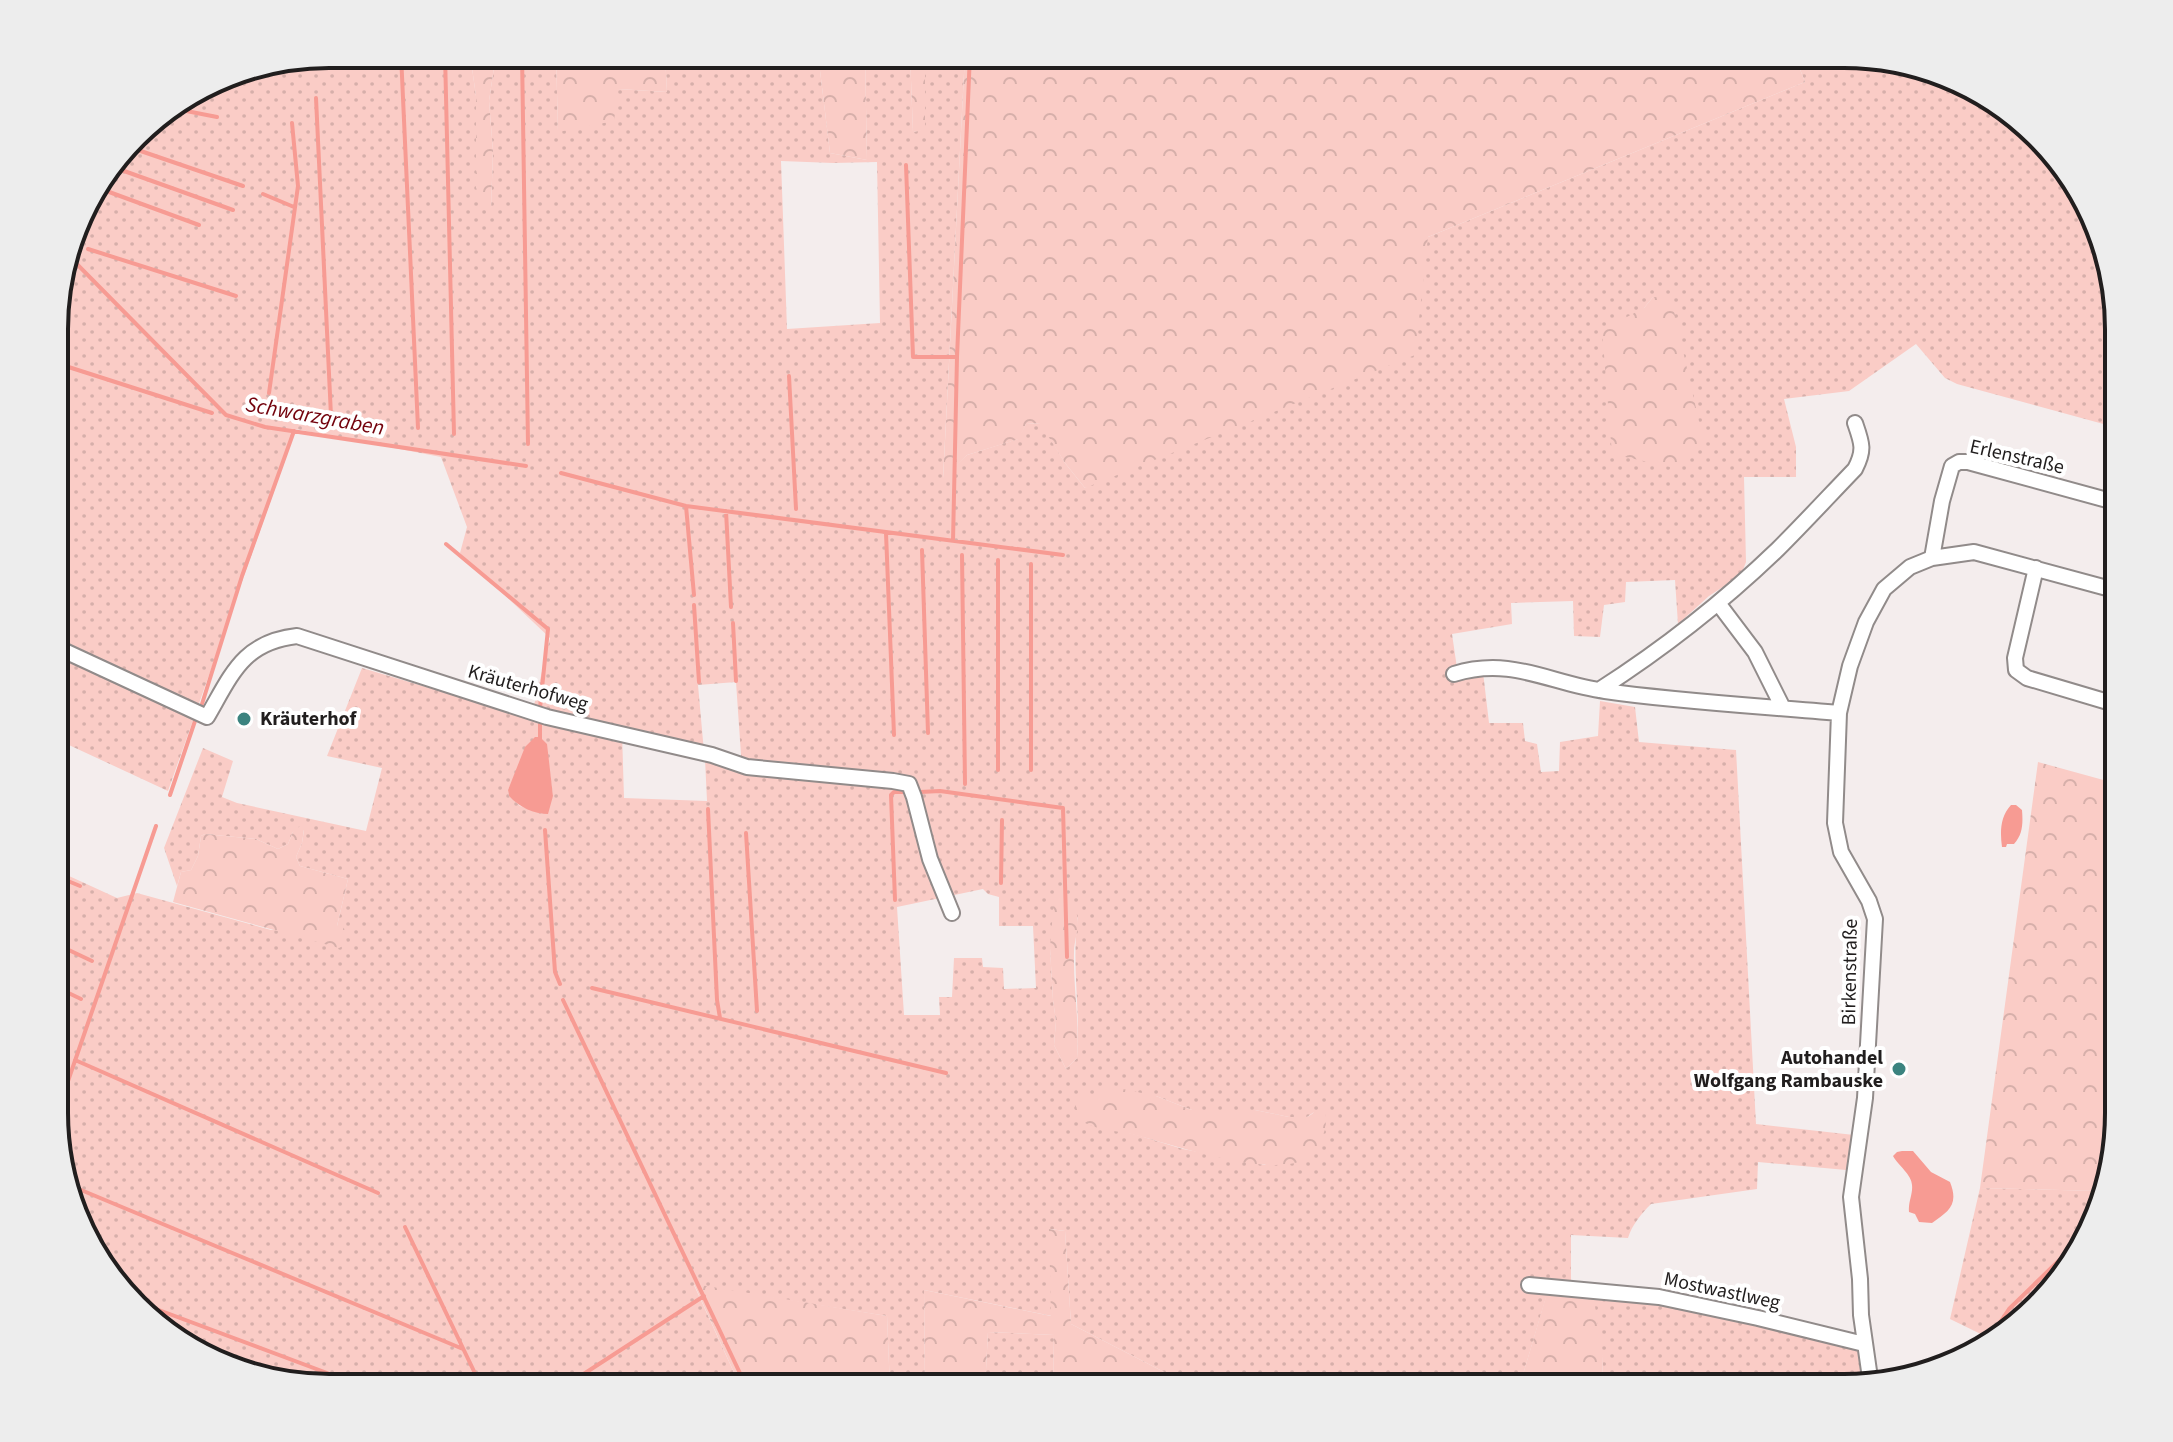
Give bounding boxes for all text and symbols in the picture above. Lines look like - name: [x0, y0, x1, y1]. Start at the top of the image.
- water label: Schwarzgraben: [243, 388, 387, 444]
- street label: Erlenstraße: [1967, 433, 2067, 481]
- street label: Kräuterhofweg: [465, 657, 591, 719]
- place label: Kräuterhof: [260, 705, 358, 733]
- marker: Kräuterhof: [235, 710, 253, 728]
- street label: Birkenstraße: [1835, 918, 1865, 1026]
- place label: Autohandel Wolfgang Rambauske: [1694, 1044, 1883, 1095]
- marker: Autohandel Wolfgang Rambauske: [1890, 1060, 1908, 1078]
- street label: Mostwastlweg: [1661, 1265, 1783, 1317]

